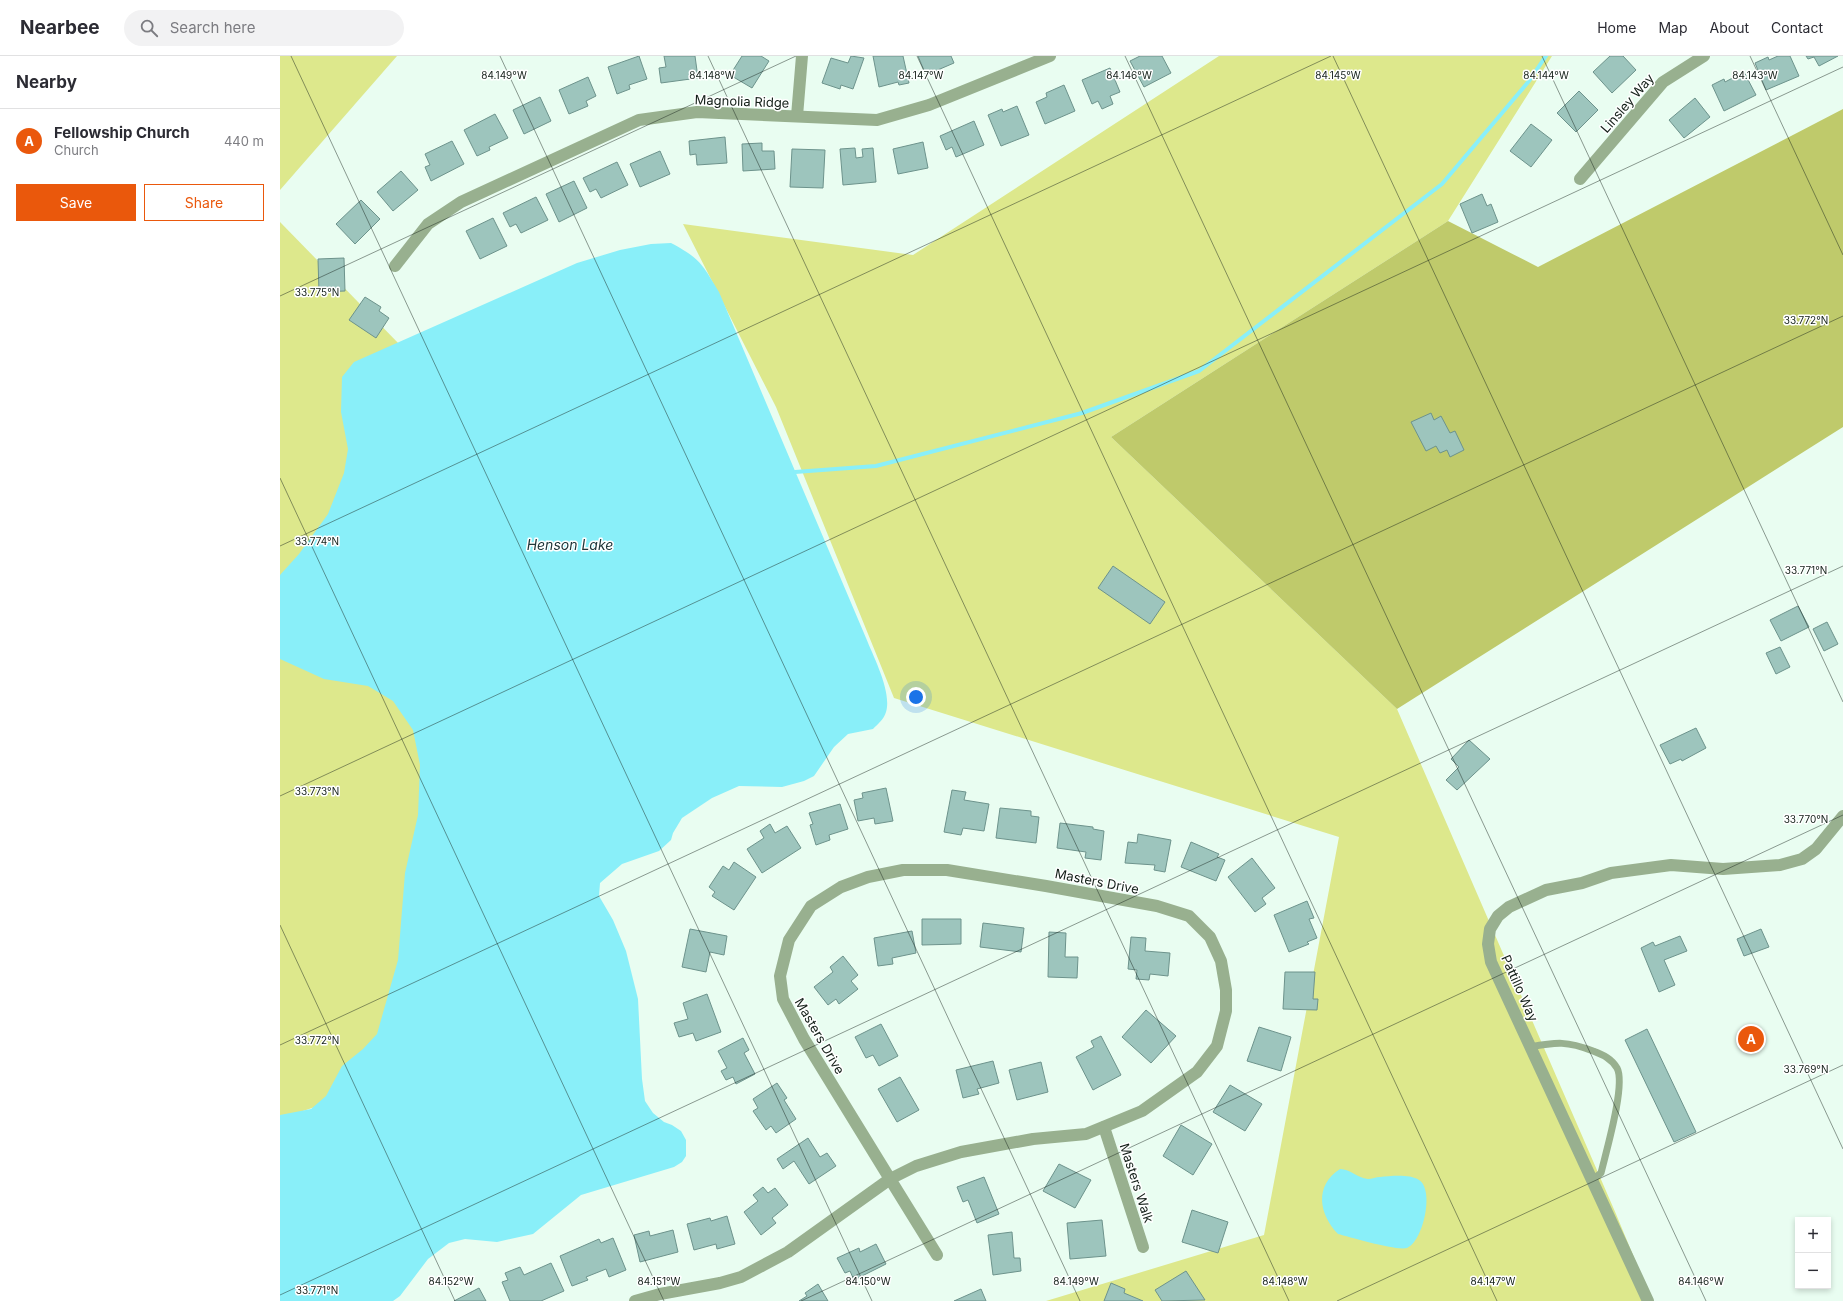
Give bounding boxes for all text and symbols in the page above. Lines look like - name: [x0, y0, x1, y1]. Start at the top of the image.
- search box: [124, 10, 404, 46]
- text: Nearbee: [20, 16, 100, 39]
- icon: search: [138, 17, 160, 39]
- text: Search here: [170, 18, 255, 37]
- text: Home: [1597, 19, 1636, 36]
- text: Map: [1658, 19, 1688, 36]
- text: About: [1710, 19, 1749, 36]
- text: Contact: [1771, 19, 1823, 36]
- text: 84.149°W: [481, 69, 527, 81]
- text: 84.148°W: [689, 69, 735, 81]
- text: 84.147°W: [899, 69, 944, 81]
- text: 84.146°W: [1106, 69, 1152, 81]
- text: 84.145°W: [1315, 69, 1361, 81]
- text: 84.144°W: [1523, 69, 1569, 81]
- text: 84.143°W: [1732, 69, 1778, 81]
- street label: Linsley Way: [1597, 70, 1657, 136]
- text: Nearby: [16, 72, 77, 92]
- street label: Magnolia Ridge: [694, 91, 790, 111]
- text: Fellowship Church: [54, 123, 190, 142]
- text: A: [24, 133, 34, 149]
- text: 440 m: [224, 133, 264, 149]
- text: Church: [54, 142, 99, 158]
- button: Save: [16, 184, 136, 221]
- button: Share: [144, 184, 264, 221]
- text: 33.775°N: [295, 286, 339, 298]
- text: 33.772°N: [1784, 314, 1828, 326]
- text: 33.774°N: [295, 535, 339, 547]
- water label: Henson Lake: [527, 536, 613, 553]
- text: 33.771°N: [1785, 564, 1827, 576]
- your location: [906, 687, 926, 707]
- text: 33.773°N: [295, 785, 339, 797]
- text: 33.770°N: [1784, 813, 1828, 825]
- street label: Masters Drive: [1054, 865, 1140, 897]
- street label: Pattillo Way: [1498, 952, 1542, 1024]
- street label: Masters Drive: [792, 995, 848, 1077]
- pin: A: [1738, 1024, 1764, 1054]
- text: 33.772°N: [295, 1034, 339, 1046]
- text: 33.769°N: [1784, 1063, 1828, 1075]
- street label: Masters Walk: [1117, 1141, 1157, 1225]
- map controls: [1795, 1217, 1831, 1289]
- button: +: [1795, 1217, 1831, 1253]
- button: −: [1795, 1253, 1831, 1289]
- text: 84.152°W: [429, 1275, 474, 1287]
- text: 84.151°W: [638, 1275, 681, 1287]
- text: 84.150°W: [845, 1275, 891, 1287]
- text: 84.149°W: [1053, 1275, 1099, 1287]
- text: 84.148°W: [1262, 1275, 1308, 1287]
- text: 84.147°W: [1471, 1275, 1516, 1287]
- text: 84.146°W: [1678, 1275, 1724, 1287]
- text: 33.771°N: [296, 1284, 338, 1296]

